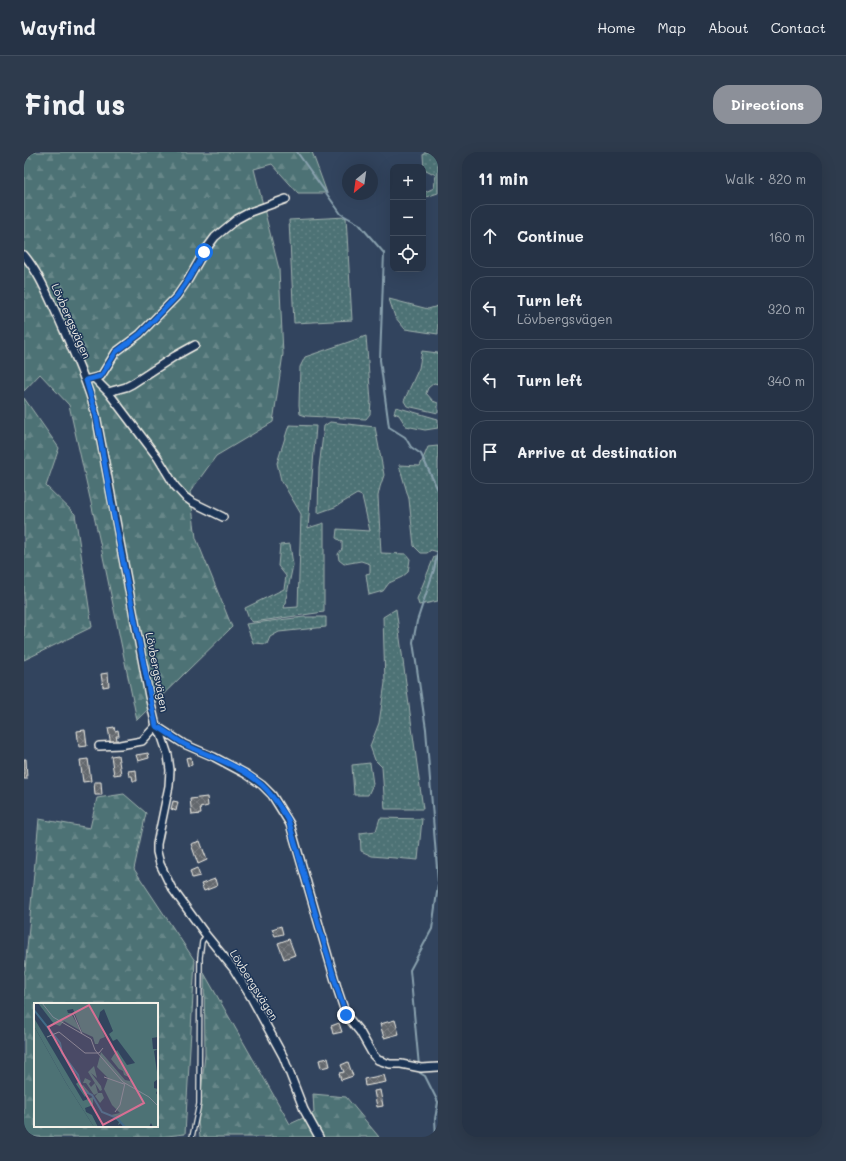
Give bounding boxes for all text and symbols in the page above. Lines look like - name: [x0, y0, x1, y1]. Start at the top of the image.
- text: Wayfind: [20, 15, 96, 40]
- text: Home: [597, 18, 635, 37]
- text: Map: [657, 18, 686, 37]
- text: About: [708, 18, 749, 37]
- text: Contact: [771, 18, 826, 37]
- button: Directions: [713, 85, 822, 124]
- text: Find us: [24, 86, 125, 122]
- north arrow: [342, 164, 378, 200]
- map controls: [390, 164, 426, 272]
- button: +: [390, 164, 426, 200]
- text: 11 min: [478, 167, 528, 189]
- text: Walk · 820 m: [725, 170, 806, 187]
- button: −: [390, 200, 426, 236]
- icon: ahead: [479, 225, 501, 247]
- text: Continue: [517, 226, 584, 246]
- text: 160 m: [769, 228, 805, 245]
- button: locate: [390, 236, 426, 272]
- route start: [195, 243, 213, 261]
- street label: Lövbergsvägen: [48, 281, 95, 361]
- text: Turn left: [517, 290, 582, 310]
- icon: left: [479, 297, 501, 319]
- text: 320 m: [768, 300, 805, 317]
- text: Lövbergsvägen: [517, 310, 612, 327]
- icon: left: [479, 369, 501, 391]
- text: Turn left: [517, 370, 582, 390]
- text: 340 m: [767, 372, 805, 389]
- icon: arrive: [479, 441, 501, 463]
- text: Arrive at destination: [517, 442, 677, 462]
- street label: Lövbergsvägen: [142, 631, 173, 713]
- street label: Lövbergsvägen: [227, 947, 282, 1023]
- inset map: [34, 1003, 158, 1127]
- route end: [337, 1006, 355, 1024]

